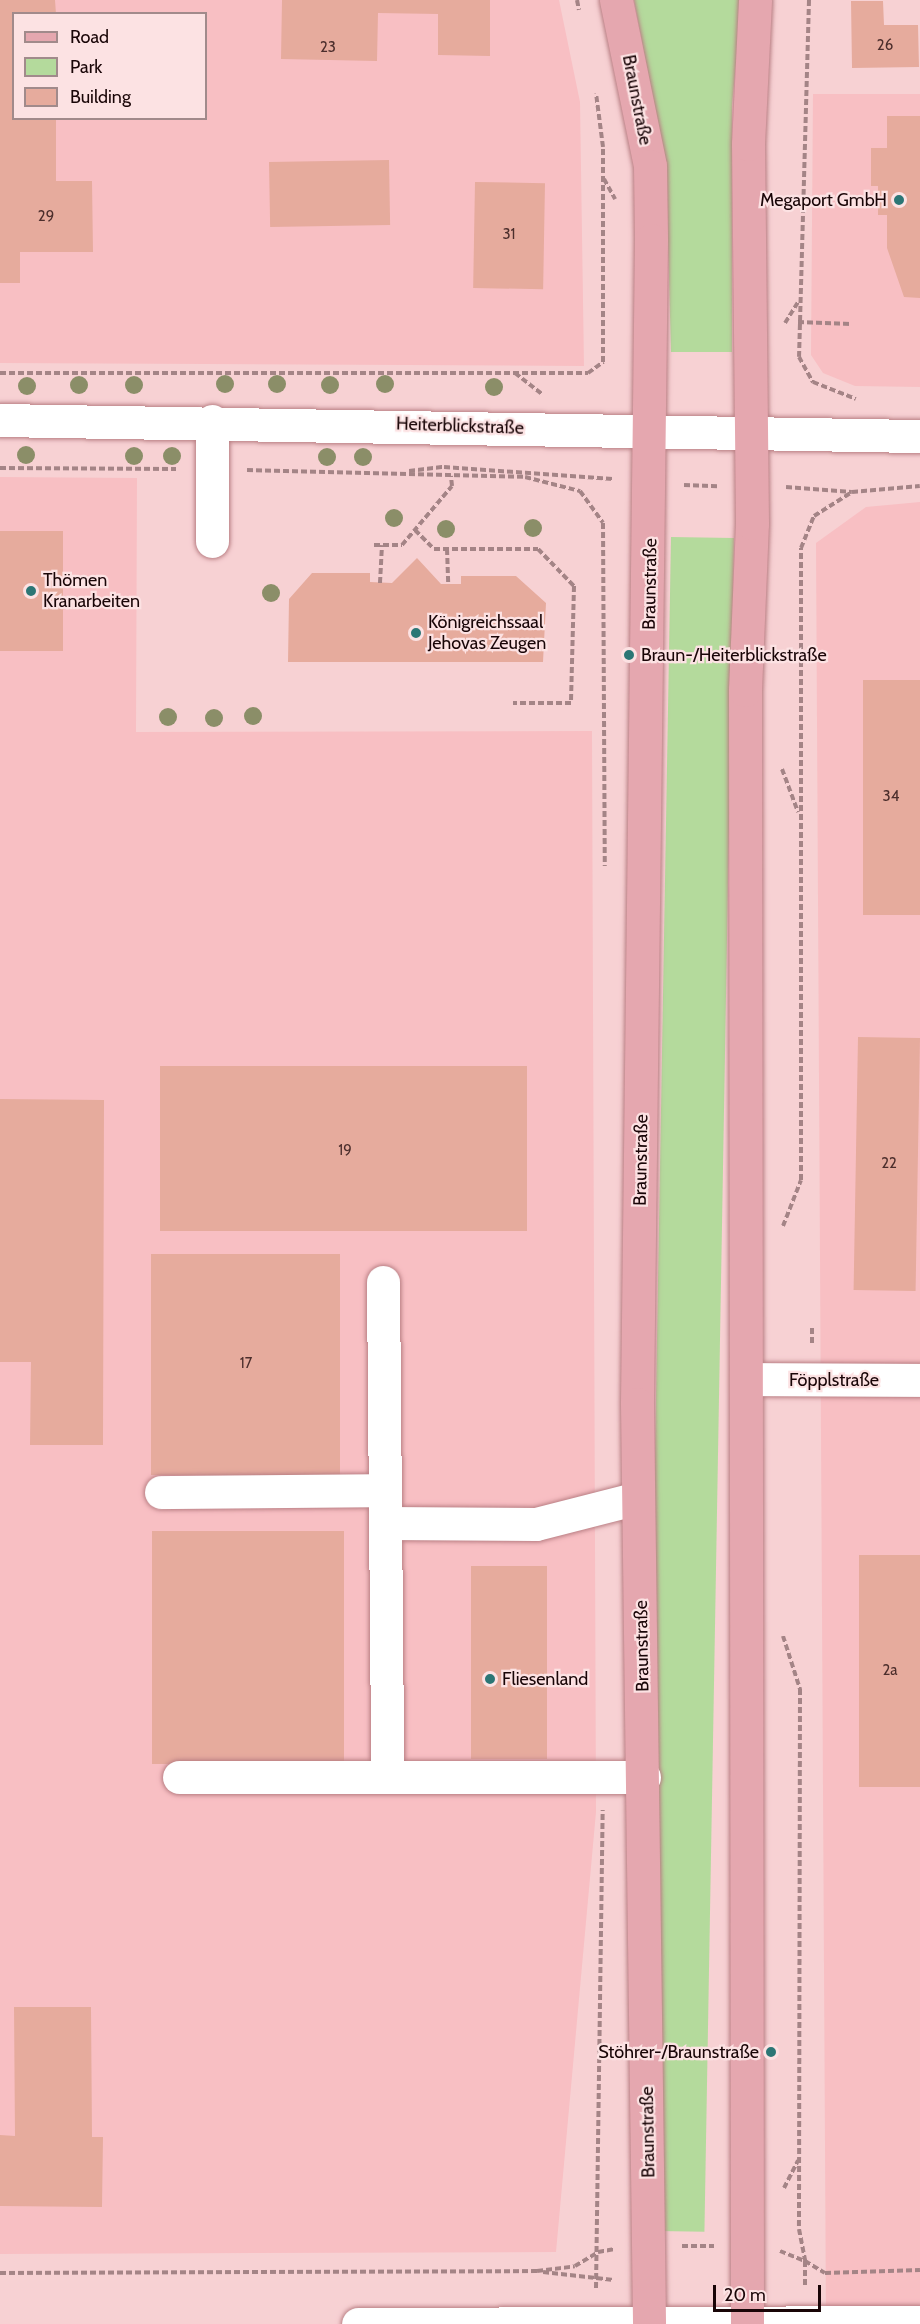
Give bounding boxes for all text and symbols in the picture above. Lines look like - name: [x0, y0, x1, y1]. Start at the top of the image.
- legend: [12, 12, 207, 120]
- text: Road: [70, 26, 109, 48]
- house number: 26: [877, 37, 893, 55]
- house number: 23: [320, 39, 336, 57]
- street label: Braunstraße: [618, 53, 656, 147]
- text: Park: [70, 56, 102, 78]
- text: Building: [70, 86, 131, 108]
- place label: Megaport GmbH: [760, 189, 887, 211]
- marker: Megaport GmbH: [892, 193, 906, 207]
- house number: 29: [38, 208, 54, 226]
- house number: 31: [502, 226, 516, 244]
- street label: Heiterblickstraße: [396, 413, 524, 439]
- street label: Braunstraße: [638, 538, 662, 630]
- place label: Thömen Kranarbeiten: [43, 570, 140, 612]
- marker: Thömen Kranarbeiten: [24, 584, 38, 598]
- place label: Königreichssaal Jehovas Zeugen: [428, 612, 546, 654]
- marker: Königreichssaal Jehovas Zeugen: [409, 626, 423, 640]
- place label: Braun-/Heiterblickstraße: [641, 644, 827, 666]
- marker: Braun-/Heiterblickstraße: [622, 648, 636, 662]
- house number: 34: [883, 788, 899, 806]
- street label: Braunstraße: [629, 1114, 653, 1206]
- house number: 19: [338, 1142, 352, 1160]
- house number: 22: [881, 1155, 897, 1173]
- house number: 17: [240, 1355, 252, 1373]
- street label: Föpplstraße: [789, 1369, 879, 1391]
- street label: Braunstraße: [630, 1600, 654, 1692]
- house number: 2a: [882, 1662, 898, 1680]
- place label: Fliesenland: [502, 1668, 588, 1690]
- marker: Fliesenland: [483, 1672, 497, 1686]
- place label: Stöhrer-/Braunstraße: [598, 2041, 759, 2063]
- marker: Stöhrer-/Braunstraße: [764, 2045, 778, 2059]
- street label: Braunstraße: [636, 2086, 660, 2178]
- scale bar: [716, 2273, 824, 2311]
- text: 20 m: [724, 2284, 766, 2306]

